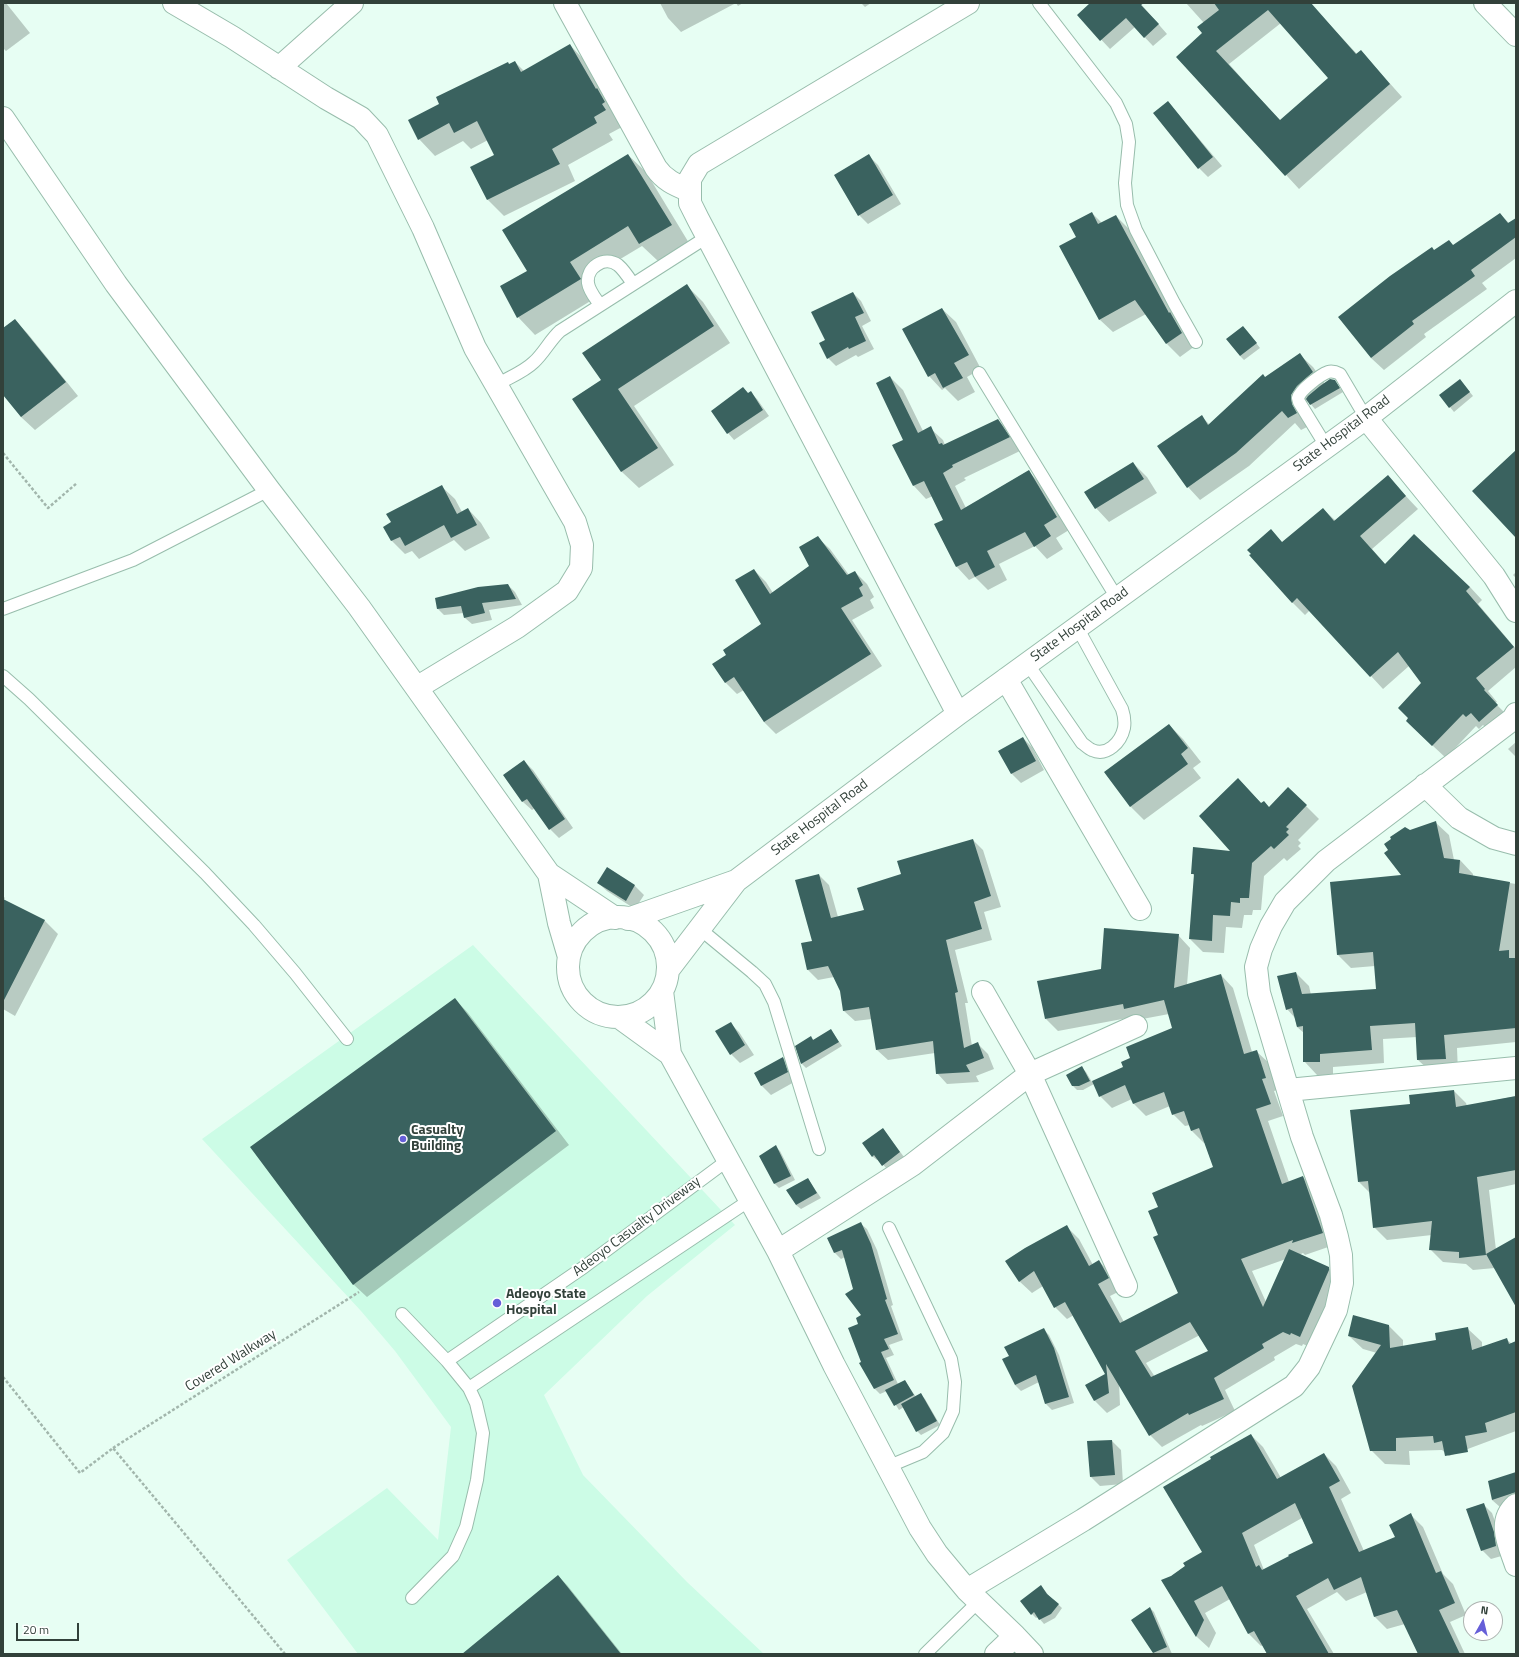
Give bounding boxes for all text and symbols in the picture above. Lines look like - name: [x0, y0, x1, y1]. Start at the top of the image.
- street label: State Hospital Road: [1290, 392, 1394, 476]
- street label: State Hospital Road: [1028, 584, 1132, 666]
- street label: State Hospital Road: [768, 776, 872, 860]
- place label: Casualty Building: [411, 1123, 463, 1156]
- marker: Casualty Building: [398, 1134, 408, 1144]
- street label: Adeoyo Casualty Driveway: [570, 1173, 704, 1281]
- place label: Adeoyo State Hospital: [506, 1287, 586, 1320]
- marker: Adeoyo State Hospital: [491, 1297, 503, 1309]
- street label: Covered Walkway: [182, 1326, 280, 1396]
- north arrow: [1463, 1601, 1503, 1641]
- text: N: [1480, 1602, 1489, 1619]
- scale bar: [18, 1615, 81, 1641]
- text: 20 m: [23, 1620, 49, 1639]

